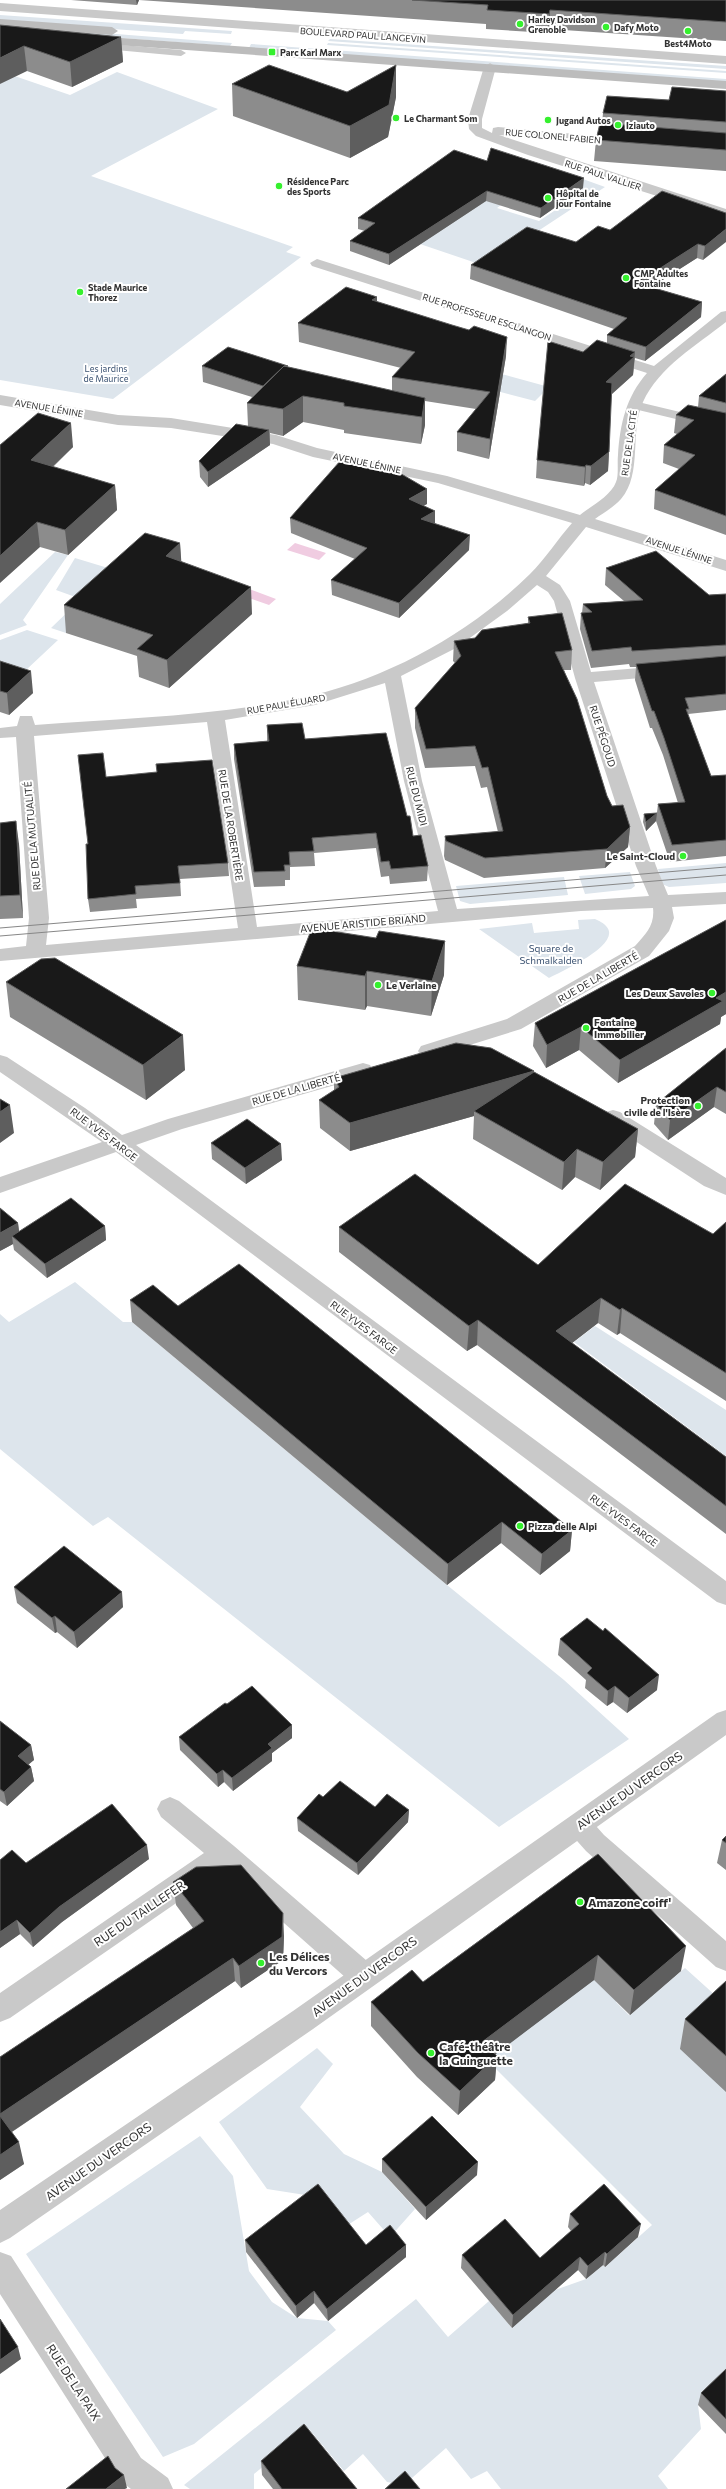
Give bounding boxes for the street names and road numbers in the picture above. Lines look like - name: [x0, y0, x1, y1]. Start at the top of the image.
- street label: BOULEVARD PAUL LANGEVIN: [300, 25, 426, 45]
- street label: RUE COLONEL FABIEN: [505, 126, 601, 146]
- street label: RUE PAUL VALLIER: [563, 157, 643, 193]
- street label: RUE PROFESSEUR ESCLANGON: [421, 291, 553, 343]
- street label: AVENUE LÉNINE: [14, 396, 84, 419]
- street label: RUE DE LA CITÉ: [618, 409, 639, 476]
- street label: AVENUE LÉNINE: [332, 449, 402, 476]
- street label: AVENUE LÉNINE: [644, 533, 714, 566]
- street label: RUE PAUL ÉLUARD: [246, 691, 327, 716]
- street label: RUE PÉGOUD: [587, 704, 619, 768]
- street label: RUE DU MIDI: [404, 765, 430, 827]
- street label: RUE DE LA ROBERTIÈRE: [216, 768, 246, 882]
- street label: RUE DE LA MUTUALITÉ: [21, 781, 43, 891]
- street label: AVENUE ARISTIDE BRIAND: [300, 912, 426, 934]
- street label: RUE DE LA LIBERTÉ: [556, 949, 641, 1005]
- street label: RUE DE LA LIBERTÉ: [251, 1071, 342, 1107]
- street label: RUE YVES FARGE: [68, 1105, 140, 1163]
- street label: RUE YVES FARGE: [328, 1298, 400, 1356]
- street label: RUE YVES FARGE: [588, 1491, 660, 1549]
- street label: AVENUE DU VERCORS: [573, 1748, 685, 1832]
- street label: RUE DU TAILLEFER: [91, 1877, 187, 1949]
- street label: AVENUE DU VERCORS: [309, 1933, 419, 2019]
- street label: AVENUE DU VERCORS: [42, 2119, 154, 2203]
- street label: RUE DE LA PAIX: [44, 2341, 104, 2423]

